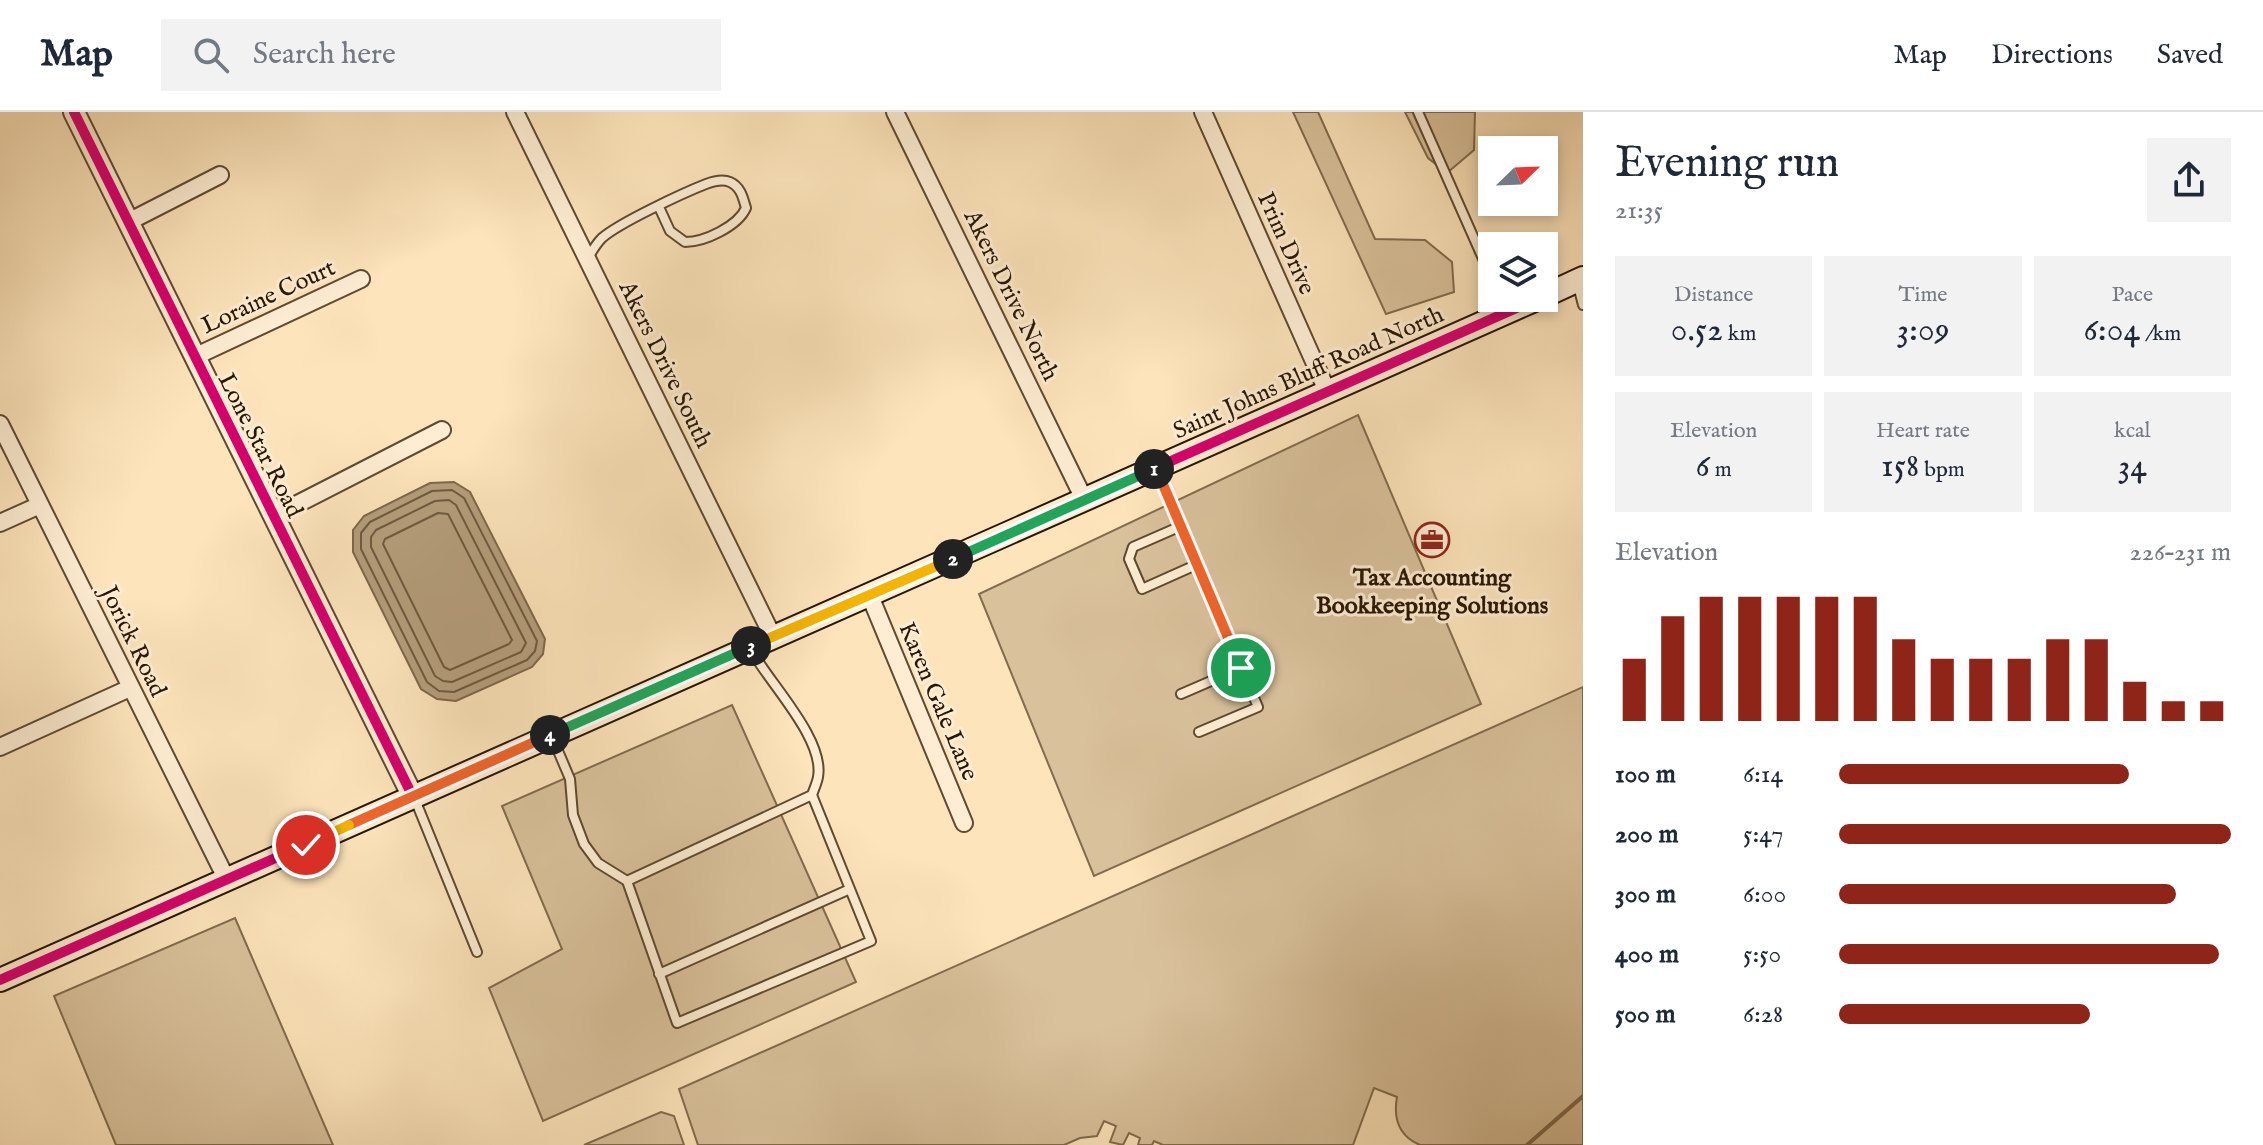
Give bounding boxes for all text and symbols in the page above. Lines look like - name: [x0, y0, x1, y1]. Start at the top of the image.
- search box: [161, 19, 721, 91]
- text: Map: [40, 31, 113, 79]
- icon: search: [189, 33, 233, 77]
- text: Search here: [253, 36, 396, 74]
- text: Map: [1893, 38, 1947, 73]
- text: Directions: [1991, 38, 2113, 73]
- text: Saved: [2157, 38, 2223, 73]
- north arrow: [1478, 136, 1558, 216]
- map controls: [1478, 136, 1558, 312]
- text: Evening run: [1615, 136, 1839, 192]
- button: share: [2147, 138, 2231, 222]
- street label: Prim Drive: [1249, 188, 1322, 300]
- text: 21:35: [1615, 194, 1663, 227]
- street label: Akers Drive North: [955, 204, 1066, 386]
- button: layers: [1478, 232, 1558, 312]
- street label: Loraine Court: [197, 253, 341, 342]
- street label: Akers Drive South: [610, 275, 719, 454]
- text: Distance: [1674, 281, 1753, 309]
- text: Time: [1899, 281, 1947, 309]
- text: Pace: [2112, 281, 2153, 309]
- street label: Saint Johns Bluff Road North: [1168, 300, 1449, 447]
- text: 0.52: [1671, 309, 1723, 352]
- text: 3:09: [1896, 309, 1950, 352]
- text: 6:04: [2083, 309, 2140, 352]
- text: km: [1723, 320, 1757, 348]
- text: /km: [2140, 320, 2181, 348]
- street label: Lone Star Road: [210, 368, 310, 523]
- text: Elevation: [1670, 417, 1757, 445]
- text: Heart rate: [1876, 417, 1970, 445]
- text: kcal: [2114, 417, 2151, 445]
- text: 6: [1696, 445, 1710, 488]
- text: 158: [1881, 445, 1919, 488]
- text: 34: [2118, 445, 2147, 488]
- pin: 1: [1134, 449, 1174, 489]
- text: 1: [1150, 455, 1158, 483]
- text: m: [1710, 456, 1732, 484]
- text: bpm: [1919, 456, 1965, 484]
- office icon: Tax Accounting Bookkeeping Solutions: [1413, 521, 1451, 559]
- text: Elevation: [1615, 536, 1718, 569]
- text: 226–231 m: [2130, 536, 2231, 569]
- pin: 2: [933, 539, 973, 579]
- text: 2: [948, 545, 958, 573]
- place label: Tax Accounting Bookkeeping Solutions: [1316, 563, 1549, 622]
- street label: Jorick Road: [91, 578, 173, 702]
- street label: Karen Gale Lane: [890, 618, 985, 785]
- pin: 3: [731, 626, 771, 666]
- text: 3: [747, 632, 755, 660]
- pin: [1207, 634, 1275, 702]
- icon: arrive: [1219, 646, 1263, 690]
- pin: 4: [530, 715, 570, 755]
- text: 4: [545, 721, 555, 749]
- text: 100 m: [1615, 758, 1676, 791]
- text: 6:14: [1743, 758, 1783, 791]
- pin: [272, 811, 340, 879]
- text: 200 m: [1615, 818, 1679, 851]
- text: 5:47: [1743, 818, 1783, 851]
- icon: check: [284, 823, 328, 867]
- text: 300 m: [1615, 878, 1676, 911]
- text: 6:00: [1743, 878, 1786, 911]
- text: 400 m: [1615, 938, 1679, 971]
- text: 5:50: [1743, 938, 1781, 971]
- text: 500 m: [1615, 998, 1676, 1031]
- text: 6:28: [1743, 998, 1783, 1031]

